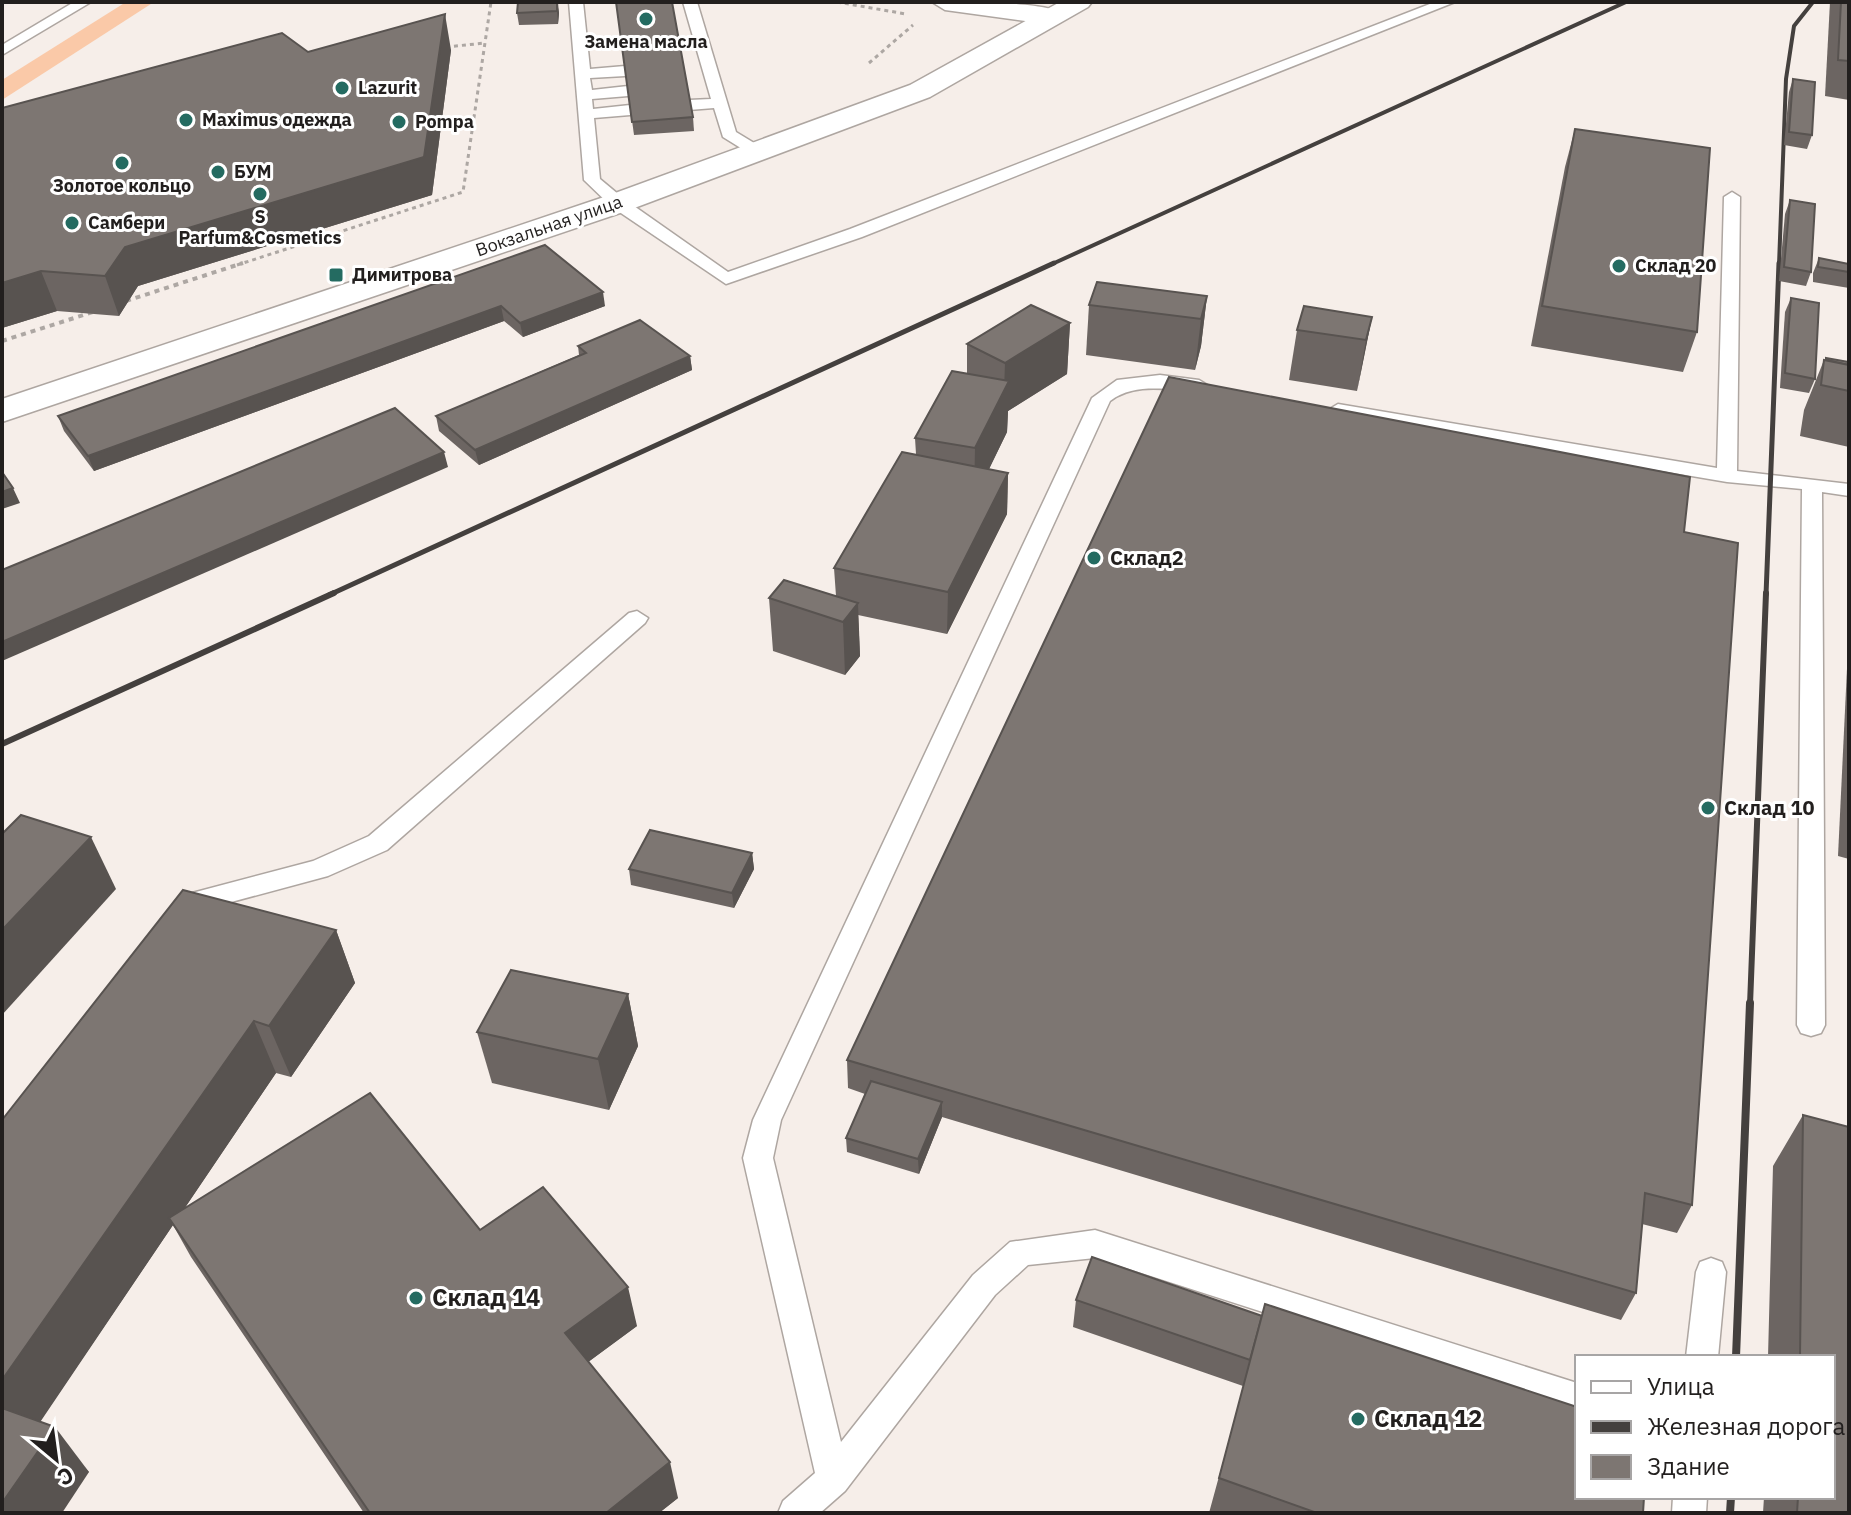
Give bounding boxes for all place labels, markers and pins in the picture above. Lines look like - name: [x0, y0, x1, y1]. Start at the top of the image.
- marker: Замена масла: [637, 10, 655, 28]
- place label: Замена масла: [584, 30, 708, 53]
- place label: Lazurit: [358, 76, 417, 99]
- marker: Lazurit: [333, 79, 351, 97]
- place label: Maximus одежда: [202, 108, 352, 131]
- place label: Pompa: [415, 110, 474, 133]
- marker: Maximus одежда: [177, 111, 195, 129]
- marker: Pompa: [390, 113, 408, 131]
- marker: Золотое кольцо: [113, 154, 131, 172]
- place label: БУМ: [234, 160, 272, 183]
- marker: БУМ: [209, 163, 227, 181]
- place label: Золотое кольцо: [53, 174, 191, 197]
- marker: S Parfum&Cosmetics: [251, 185, 269, 203]
- place label: S Parfum&Cosmetics: [178, 205, 342, 249]
- place label: Самбери: [88, 211, 165, 234]
- marker: Самбери: [63, 214, 81, 232]
- place label: Склад 20: [1635, 254, 1717, 277]
- marker: Склад 20: [1610, 257, 1628, 275]
- place label: Димитрова: [352, 263, 452, 286]
- marker: Димитрова: [327, 266, 345, 284]
- place label: Склад2: [1110, 544, 1184, 571]
- marker: Склад2: [1085, 549, 1103, 567]
- place label: Склад 10: [1724, 794, 1814, 821]
- marker: Склад 10: [1699, 799, 1717, 817]
- place label: Склад 14: [432, 1281, 541, 1313]
- marker: Склад 14: [407, 1289, 425, 1307]
- place label: Склад 12: [1374, 1402, 1483, 1434]
- marker: Склад 12: [1349, 1410, 1367, 1428]

